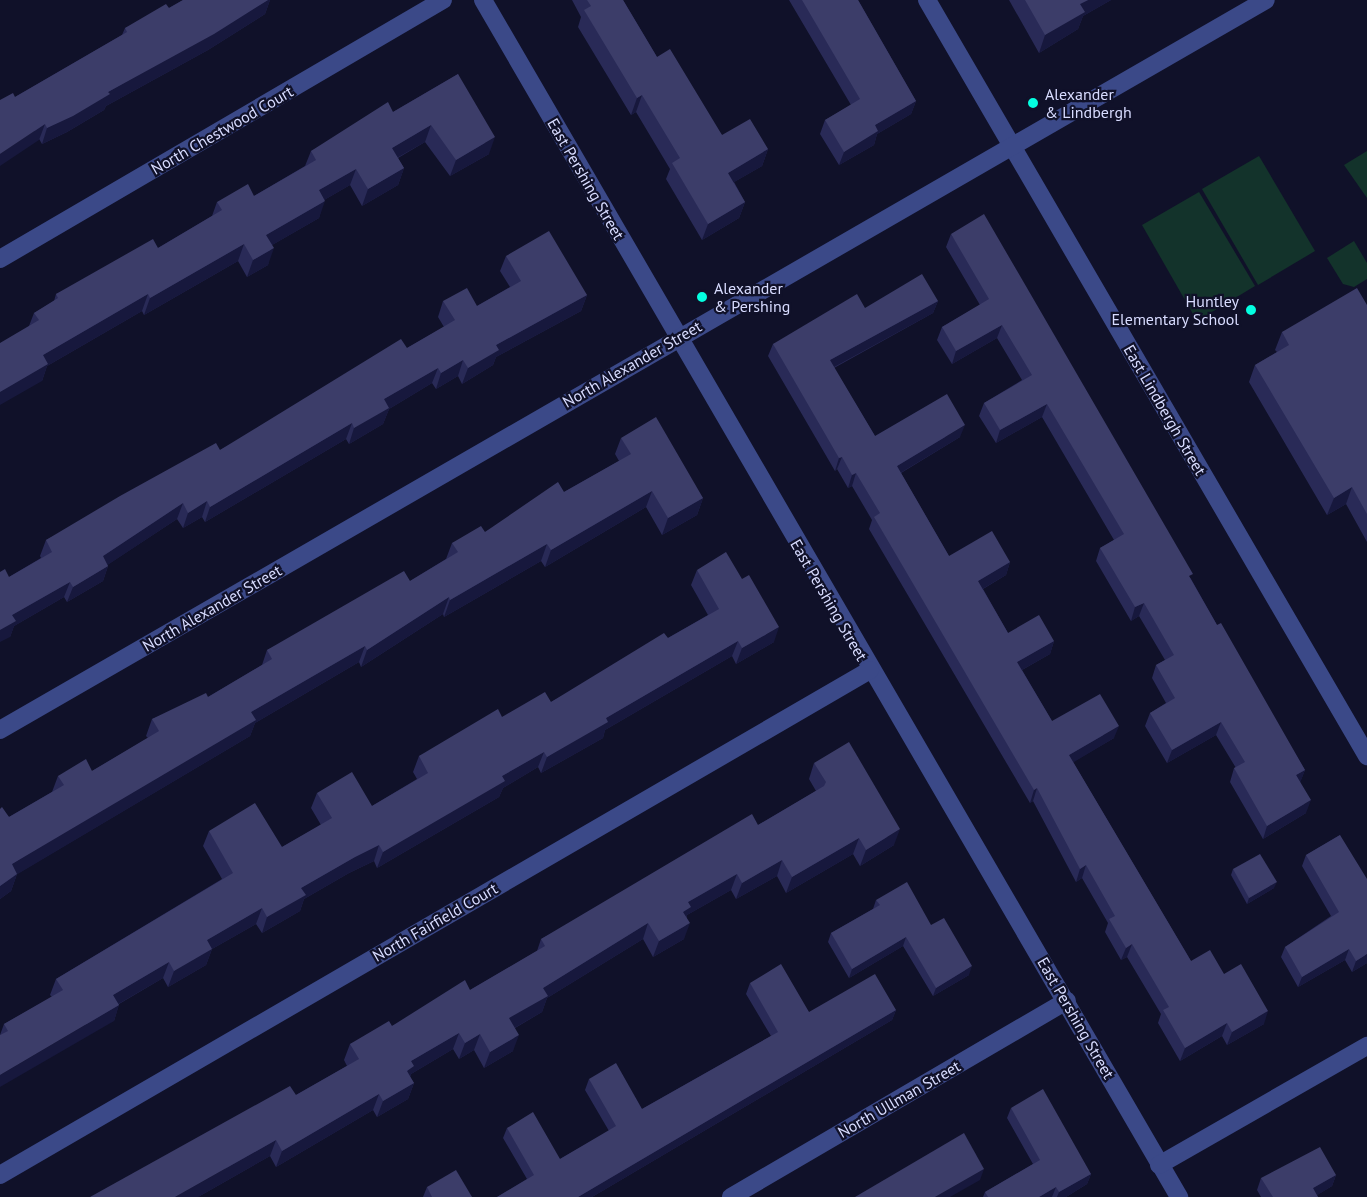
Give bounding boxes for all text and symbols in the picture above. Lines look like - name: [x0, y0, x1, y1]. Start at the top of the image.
- street label: North Chestwood Court: [148, 82, 296, 178]
- place label: Alexander & Lindbergh: [1045, 84, 1132, 122]
- marker: Alexander & Lindbergh: [1026, 96, 1040, 110]
- street label: East Pershing Street: [543, 115, 629, 243]
- place label: Alexander & Pershing: [714, 278, 790, 316]
- marker: Alexander & Pershing: [695, 290, 709, 304]
- place label: Huntley Elementary School: [1111, 291, 1239, 329]
- marker: Huntley Elementary School: [1244, 303, 1258, 317]
- street label: North Alexander Street: [559, 316, 705, 412]
- street label: East Lindbergh Street: [1120, 341, 1210, 479]
- street label: East Pershing Street: [786, 536, 872, 664]
- street label: North Alexander Street: [139, 560, 285, 656]
- street label: North Fairfield Court: [369, 878, 501, 966]
- street label: East Pershing Street: [1033, 954, 1119, 1082]
- street label: North Ullman Street: [834, 1056, 964, 1142]

